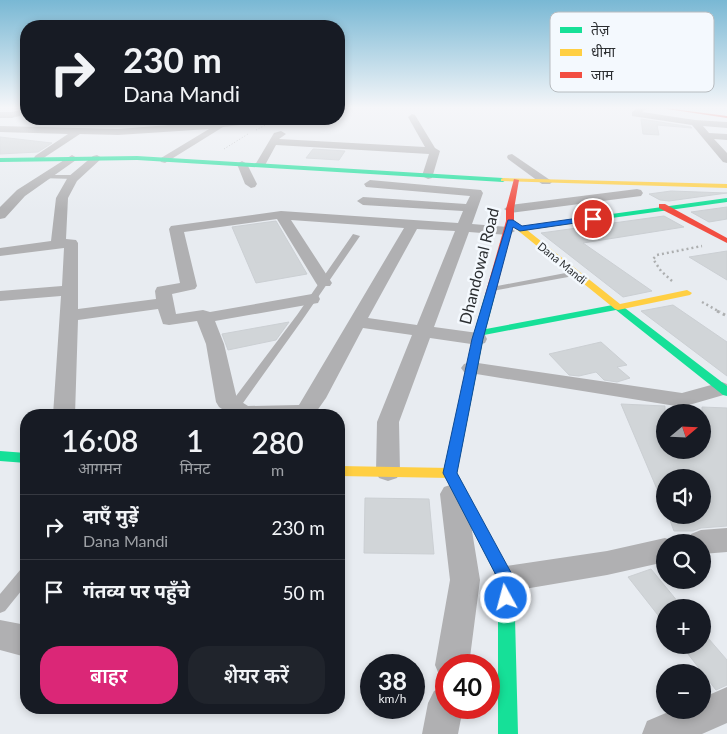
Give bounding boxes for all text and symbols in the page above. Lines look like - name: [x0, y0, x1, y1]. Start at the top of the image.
- legend: [550, 12, 714, 92]
- text: तेज़: [591, 21, 610, 38]
- text: 230 m: [123, 38, 222, 80]
- icon: right: [40, 40, 105, 105]
- text: धीमा: [591, 43, 616, 60]
- text: जाम: [591, 66, 614, 83]
- text: Dana Mandi: [123, 80, 240, 107]
- pin: [572, 198, 614, 240]
- icon: arrive: [579, 205, 607, 233]
- street label: Dhandowal Road: [455, 206, 502, 326]
- street label: Dana Mandi: [535, 239, 589, 286]
- north arrow: [656, 404, 711, 459]
- map controls: [656, 404, 711, 719]
- text: 16:08: [61, 422, 138, 458]
- text: 1: [186, 422, 204, 458]
- text: 280: [252, 424, 304, 460]
- text: आगमन: [78, 458, 122, 477]
- text: मिनट: [180, 458, 210, 477]
- text: m: [271, 460, 284, 479]
- button: sound: [656, 469, 711, 524]
- text: दाएँ मुड़ें: [83, 504, 139, 527]
- icon: right: [40, 513, 68, 541]
- text: 230 m: [271, 516, 325, 539]
- text: Dana Mandi: [83, 531, 168, 550]
- button: search: [656, 534, 711, 589]
- position arrow: [479, 571, 531, 623]
- icon: arrive: [40, 578, 68, 606]
- text: गंतव्य पर पहुँचे: [83, 579, 190, 602]
- text: 50 m: [282, 581, 325, 604]
- button: +: [656, 599, 711, 654]
- button: बाहर: [40, 646, 178, 704]
- button: शेयर करें: [188, 646, 325, 704]
- speed limit sign: 40: [435, 654, 500, 719]
- button: −: [656, 664, 711, 719]
- text: 38: [378, 665, 407, 695]
- text: km/h: [378, 691, 407, 706]

